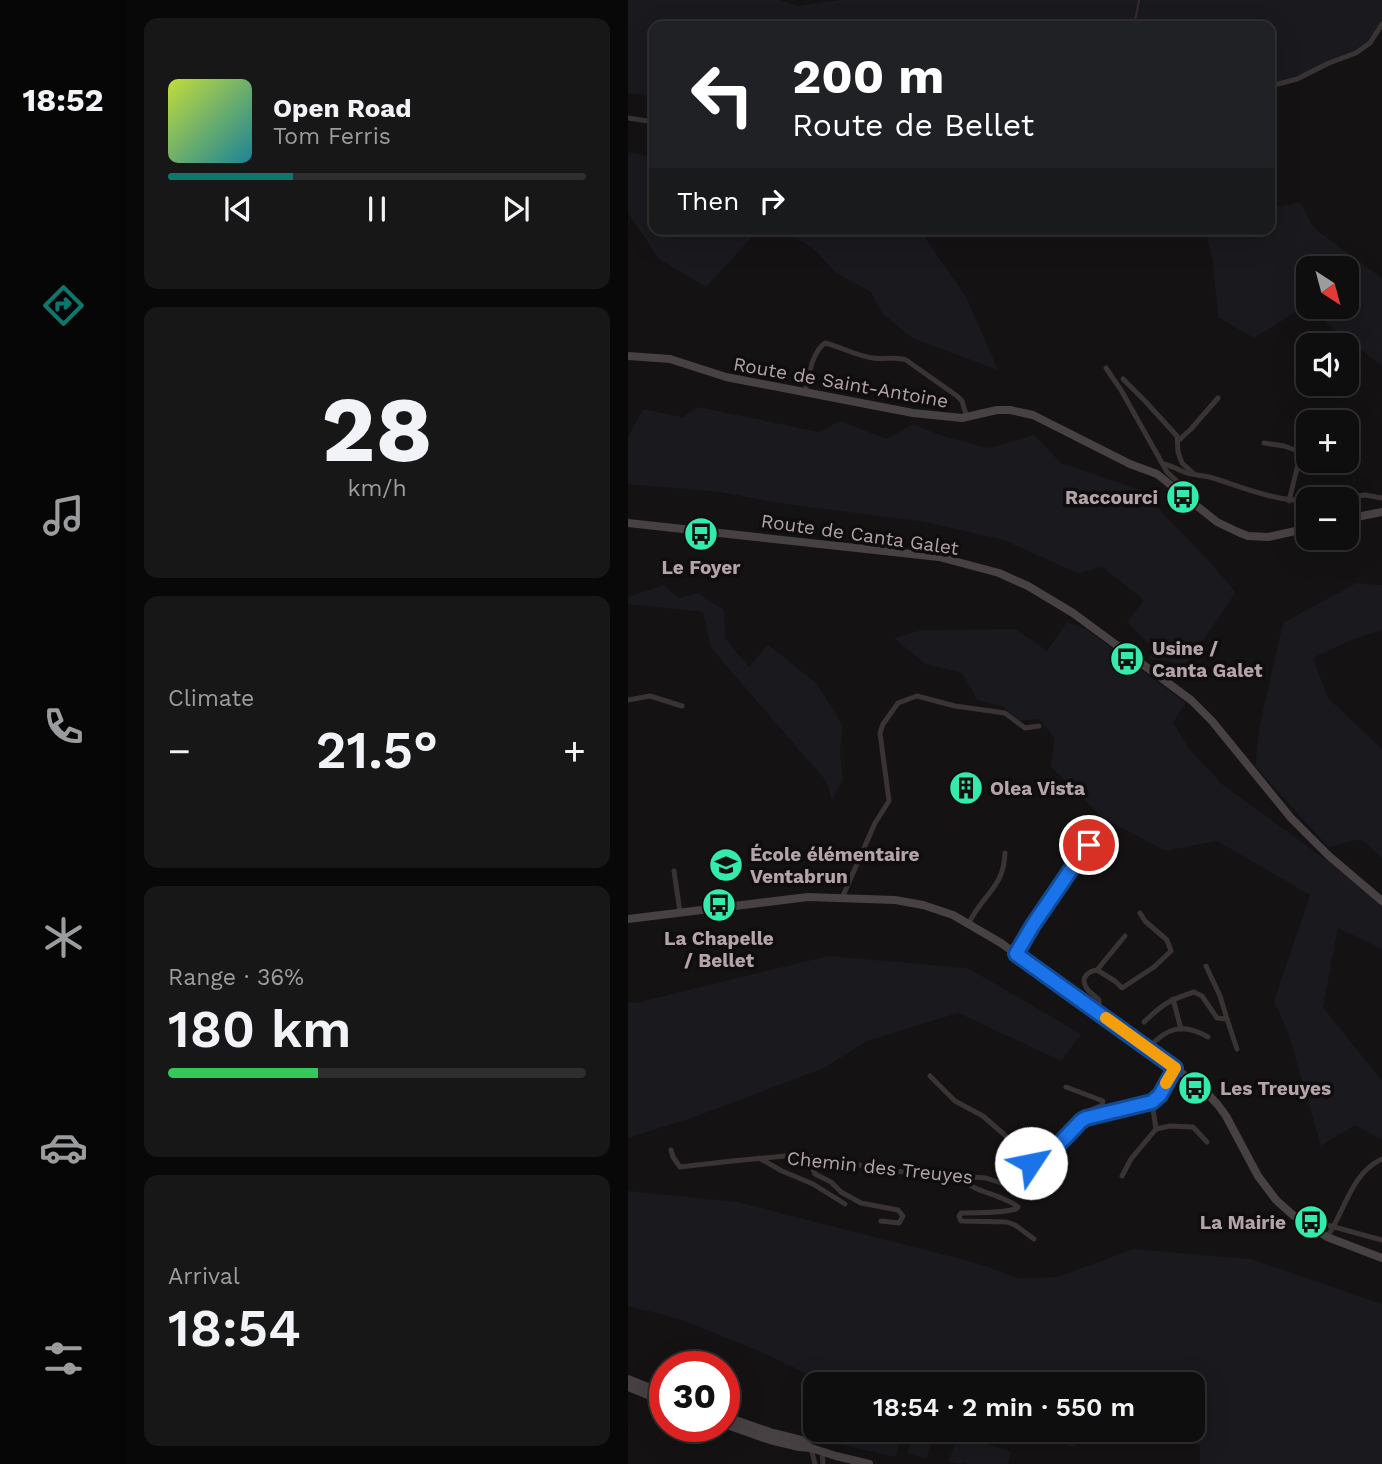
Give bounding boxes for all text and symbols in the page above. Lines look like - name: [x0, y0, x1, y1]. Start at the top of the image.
- text: 200 m: [792, 47, 944, 105]
- icon: left: [677, 49, 768, 140]
- text: 18:52: [22, 81, 104, 119]
- text: Open Road: [273, 93, 411, 123]
- text: Route de Bellet: [792, 106, 1034, 144]
- text: Tom Ferris: [273, 123, 391, 150]
- icon: right: [753, 182, 791, 220]
- text: Then: [677, 186, 739, 216]
- icon: previous: [219, 190, 257, 228]
- icon: pause: [358, 190, 396, 228]
- icon: next: [497, 190, 535, 228]
- north arrow: [1296, 256, 1360, 318]
- map controls: [1296, 256, 1359, 550]
- icon: directions: [39, 281, 88, 330]
- button: sound: [1296, 333, 1359, 396]
- street label: Route de Saint-Antoine: [732, 352, 950, 413]
- text: 28: [321, 376, 433, 483]
- button: +: [1296, 410, 1359, 473]
- text: km/h: [347, 475, 407, 502]
- bus stop icon: Raccourci: [1164, 478, 1202, 516]
- place label: Raccourci: [1065, 486, 1158, 509]
- button: −: [1296, 487, 1359, 550]
- icon: music: [39, 491, 88, 540]
- street label: Route de Canta Galet: [760, 509, 960, 560]
- bus stop icon: Le Foyer: [682, 515, 720, 553]
- place label: Le Foyer: [662, 556, 741, 579]
- place label: Usine / Canta Galet: [1152, 637, 1263, 682]
- bus stop icon: Usine / Canta Galet: [1108, 640, 1146, 678]
- text: Climate: [168, 685, 254, 712]
- icon: phone: [39, 702, 88, 751]
- text: 21.5°: [316, 720, 438, 781]
- text: −: [168, 729, 191, 773]
- text: +: [563, 729, 586, 773]
- building icon: Olea Vista: [947, 769, 985, 807]
- place label: Olea Vista: [990, 777, 1085, 800]
- pin: [1059, 815, 1119, 875]
- icon: arrive: [1070, 826, 1108, 864]
- place label: École élémentaire Ventabrun: [750, 843, 920, 888]
- school or university icon: École élémentaire Ventabrun: [707, 846, 745, 884]
- bus stop icon: La Chapelle / Bellet: [700, 886, 738, 924]
- icon: climate: [39, 913, 88, 962]
- place label: La Chapelle / Bellet: [664, 927, 774, 972]
- text: Range · 36%: [168, 964, 304, 991]
- text: 180 km: [168, 999, 351, 1060]
- bus stop icon: Les Treuyes: [1176, 1069, 1214, 1107]
- place label: Les Treuyes: [1220, 1077, 1331, 1100]
- icon: car: [39, 1123, 88, 1172]
- position arrow: [994, 1126, 1068, 1200]
- street label: Chemin des Treuyes: [786, 1146, 974, 1189]
- bus stop icon: La Mairie: [1292, 1203, 1330, 1241]
- place label: La Mairie: [1200, 1211, 1286, 1234]
- text: Arrival: [168, 1263, 240, 1290]
- text: 18:54: [168, 1298, 301, 1359]
- icon: filters: [39, 1334, 88, 1383]
- speed limit sign: 30: [649, 1351, 740, 1442]
- text: 18:54 · 2 min · 550 m: [873, 1392, 1135, 1422]

